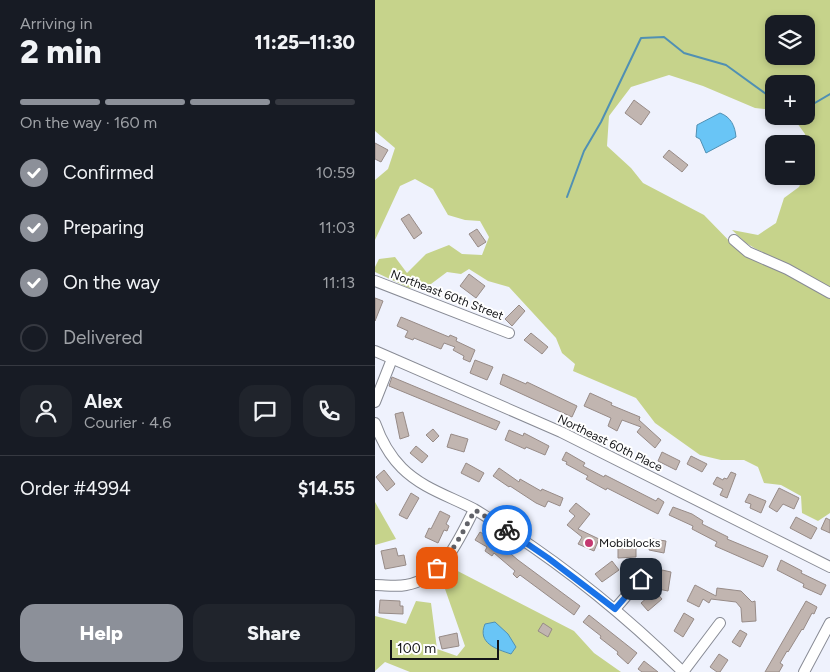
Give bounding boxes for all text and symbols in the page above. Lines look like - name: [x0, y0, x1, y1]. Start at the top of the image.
- text: Arriving in: [20, 14, 92, 33]
- map controls: [765, 15, 815, 185]
- button: layers: [765, 15, 815, 65]
- text: 11:25–11:30: [255, 31, 355, 54]
- text: 2 min: [20, 33, 102, 71]
- button: +: [765, 75, 815, 125]
- text: On the way · 160 m: [20, 113, 157, 132]
- button: −: [765, 135, 815, 185]
- icon: check: [20, 159, 48, 187]
- text: Confirmed: [63, 161, 154, 184]
- text: 10:59: [316, 163, 355, 182]
- icon: check: [20, 214, 48, 242]
- text: Preparing: [63, 216, 144, 239]
- text: 11:03: [319, 218, 355, 237]
- street label: Northeast 60th Street: [389, 267, 506, 323]
- icon: check: [20, 269, 48, 297]
- text: On the way: [63, 271, 160, 294]
- text: 11:13: [322, 273, 355, 292]
- text: Delivered: [63, 326, 143, 349]
- button: person: [20, 385, 72, 437]
- button: chat: [239, 385, 291, 437]
- button: phone: [303, 385, 355, 437]
- text: Alex: [84, 390, 123, 413]
- street label: Northeast 60th Place: [555, 412, 665, 475]
- text: Courier · 4.6: [84, 413, 171, 432]
- text: Order #4994: [20, 477, 131, 500]
- text: $14.55: [298, 477, 355, 500]
- courier: [482, 505, 532, 555]
- icon: bike: [493, 516, 521, 544]
- place label: Mobiblocks: [599, 536, 661, 550]
- marker: Mobiblocks: [583, 537, 595, 549]
- pin: [416, 547, 458, 589]
- icon: bag: [423, 554, 451, 582]
- pin: [620, 558, 662, 600]
- icon: home: [627, 565, 655, 593]
- button: Help: [20, 604, 183, 662]
- button: Share: [193, 604, 355, 662]
- scale bar: [390, 637, 499, 660]
- text: 100 m: [397, 640, 436, 657]

